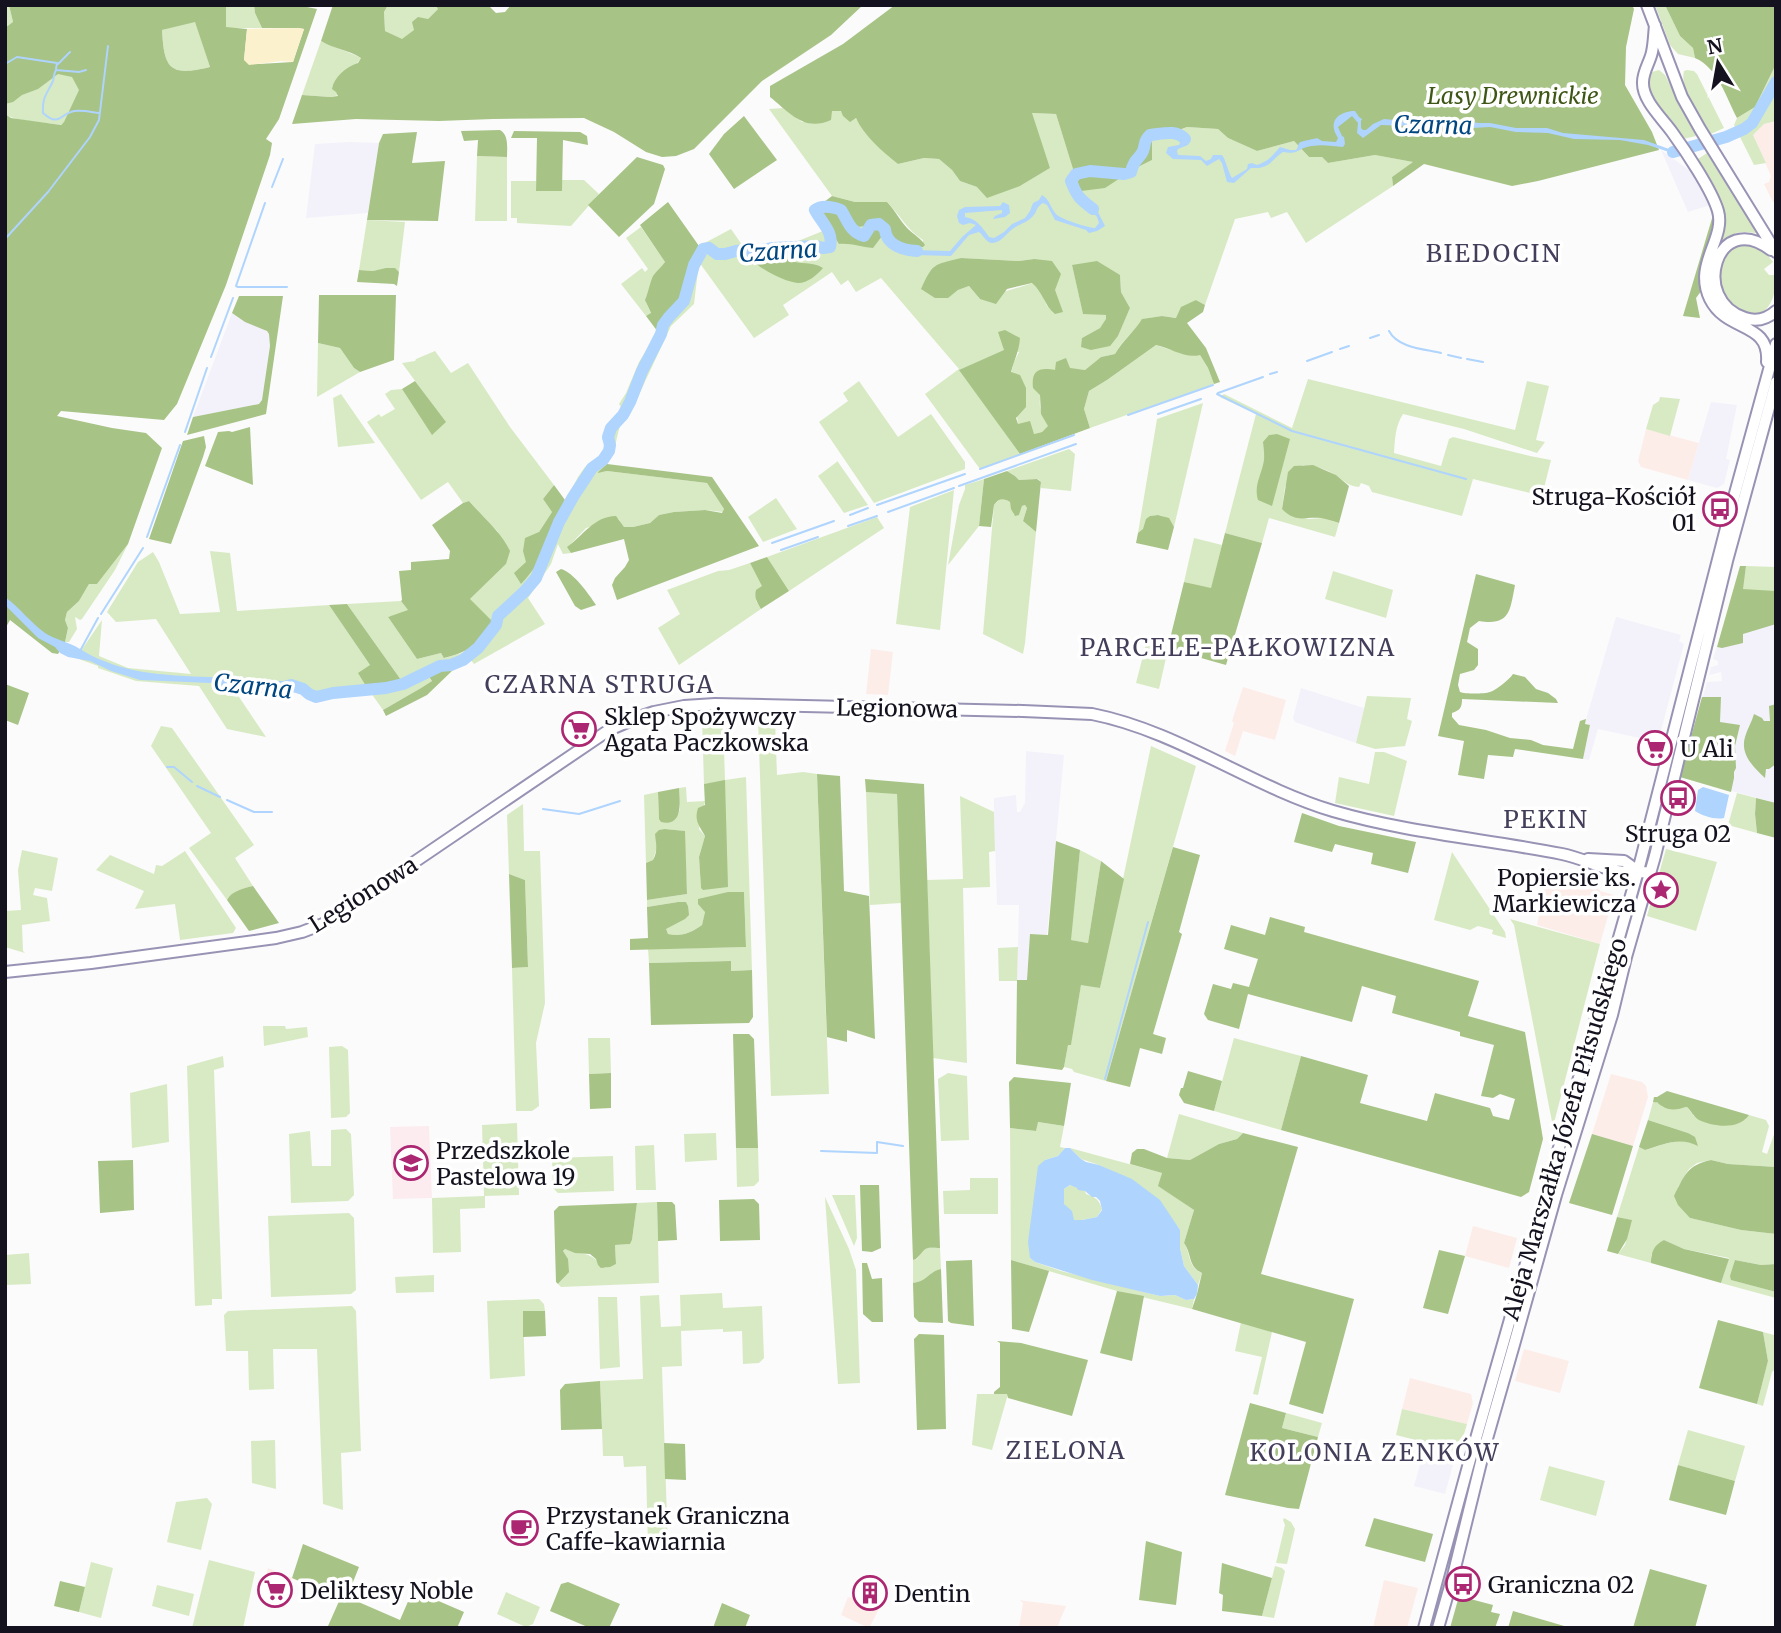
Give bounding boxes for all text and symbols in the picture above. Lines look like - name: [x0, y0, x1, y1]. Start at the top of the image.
- north arrow: [1683, 28, 1753, 98]
- text: N: [1705, 33, 1724, 60]
- park label: Lasy Drewnickie: [1427, 81, 1599, 110]
- water label: Czarna: [1393, 109, 1473, 141]
- water label: Czarna: [738, 233, 818, 269]
- district label: BIEDOCIN: [1426, 238, 1562, 269]
- place label: Struga-Kościół 01: [1531, 482, 1696, 537]
- bus stop icon: Struga-Kościół 01: [1701, 490, 1739, 528]
- district label: PARCELE-PAŁKOWIZNA: [1080, 632, 1396, 663]
- water label: Czarna: [212, 666, 294, 706]
- district label: CZARNA STRUGA: [485, 669, 715, 700]
- street label: Legionowa: [836, 692, 958, 724]
- place label: Sklep Spożywczy Agata Paczkowska: [603, 702, 809, 757]
- supermarket icon: Sklep Spożywczy Agata Paczkowska: [560, 710, 598, 748]
- supermarket icon: U Ali: [1636, 729, 1674, 767]
- place label: U Ali: [1680, 734, 1734, 763]
- bus stop icon: Struga 02: [1659, 779, 1697, 817]
- district label: PEKIN: [1503, 804, 1589, 835]
- place label: Struga 02: [1625, 819, 1731, 848]
- street label: Legionowa: [304, 849, 422, 939]
- place label: Popiersie ks. Markiewicza: [1493, 863, 1636, 918]
- place icon: Popiersie ks. Markiewicza: [1642, 871, 1680, 909]
- street label: Aleja Marszałka Józefa Piłsudskiego: [1495, 935, 1633, 1324]
- place label: Przedszkole Pastelowa 19: [436, 1136, 575, 1191]
- school or university icon: Przedszkole Pastelowa 19: [392, 1144, 430, 1182]
- district label: ZIELONA: [1006, 1435, 1126, 1466]
- district label: KOLONIA ZENKÓW: [1250, 1437, 1500, 1468]
- place label: Przystanek Graniczna Caffe-kawiarnia: [546, 1501, 790, 1556]
- cafe icon: Przystanek Graniczna Caffe-kawiarnia: [502, 1509, 540, 1547]
- bus stop icon: Graniczna 02: [1444, 1565, 1482, 1603]
- place label: Graniczna 02: [1488, 1570, 1634, 1599]
- supermarket icon: Deliktesy Noble: [256, 1571, 294, 1609]
- building icon: Dentin: [851, 1574, 889, 1612]
- place label: Deliktesy Noble: [300, 1576, 473, 1605]
- place label: Dentin: [894, 1579, 971, 1608]

